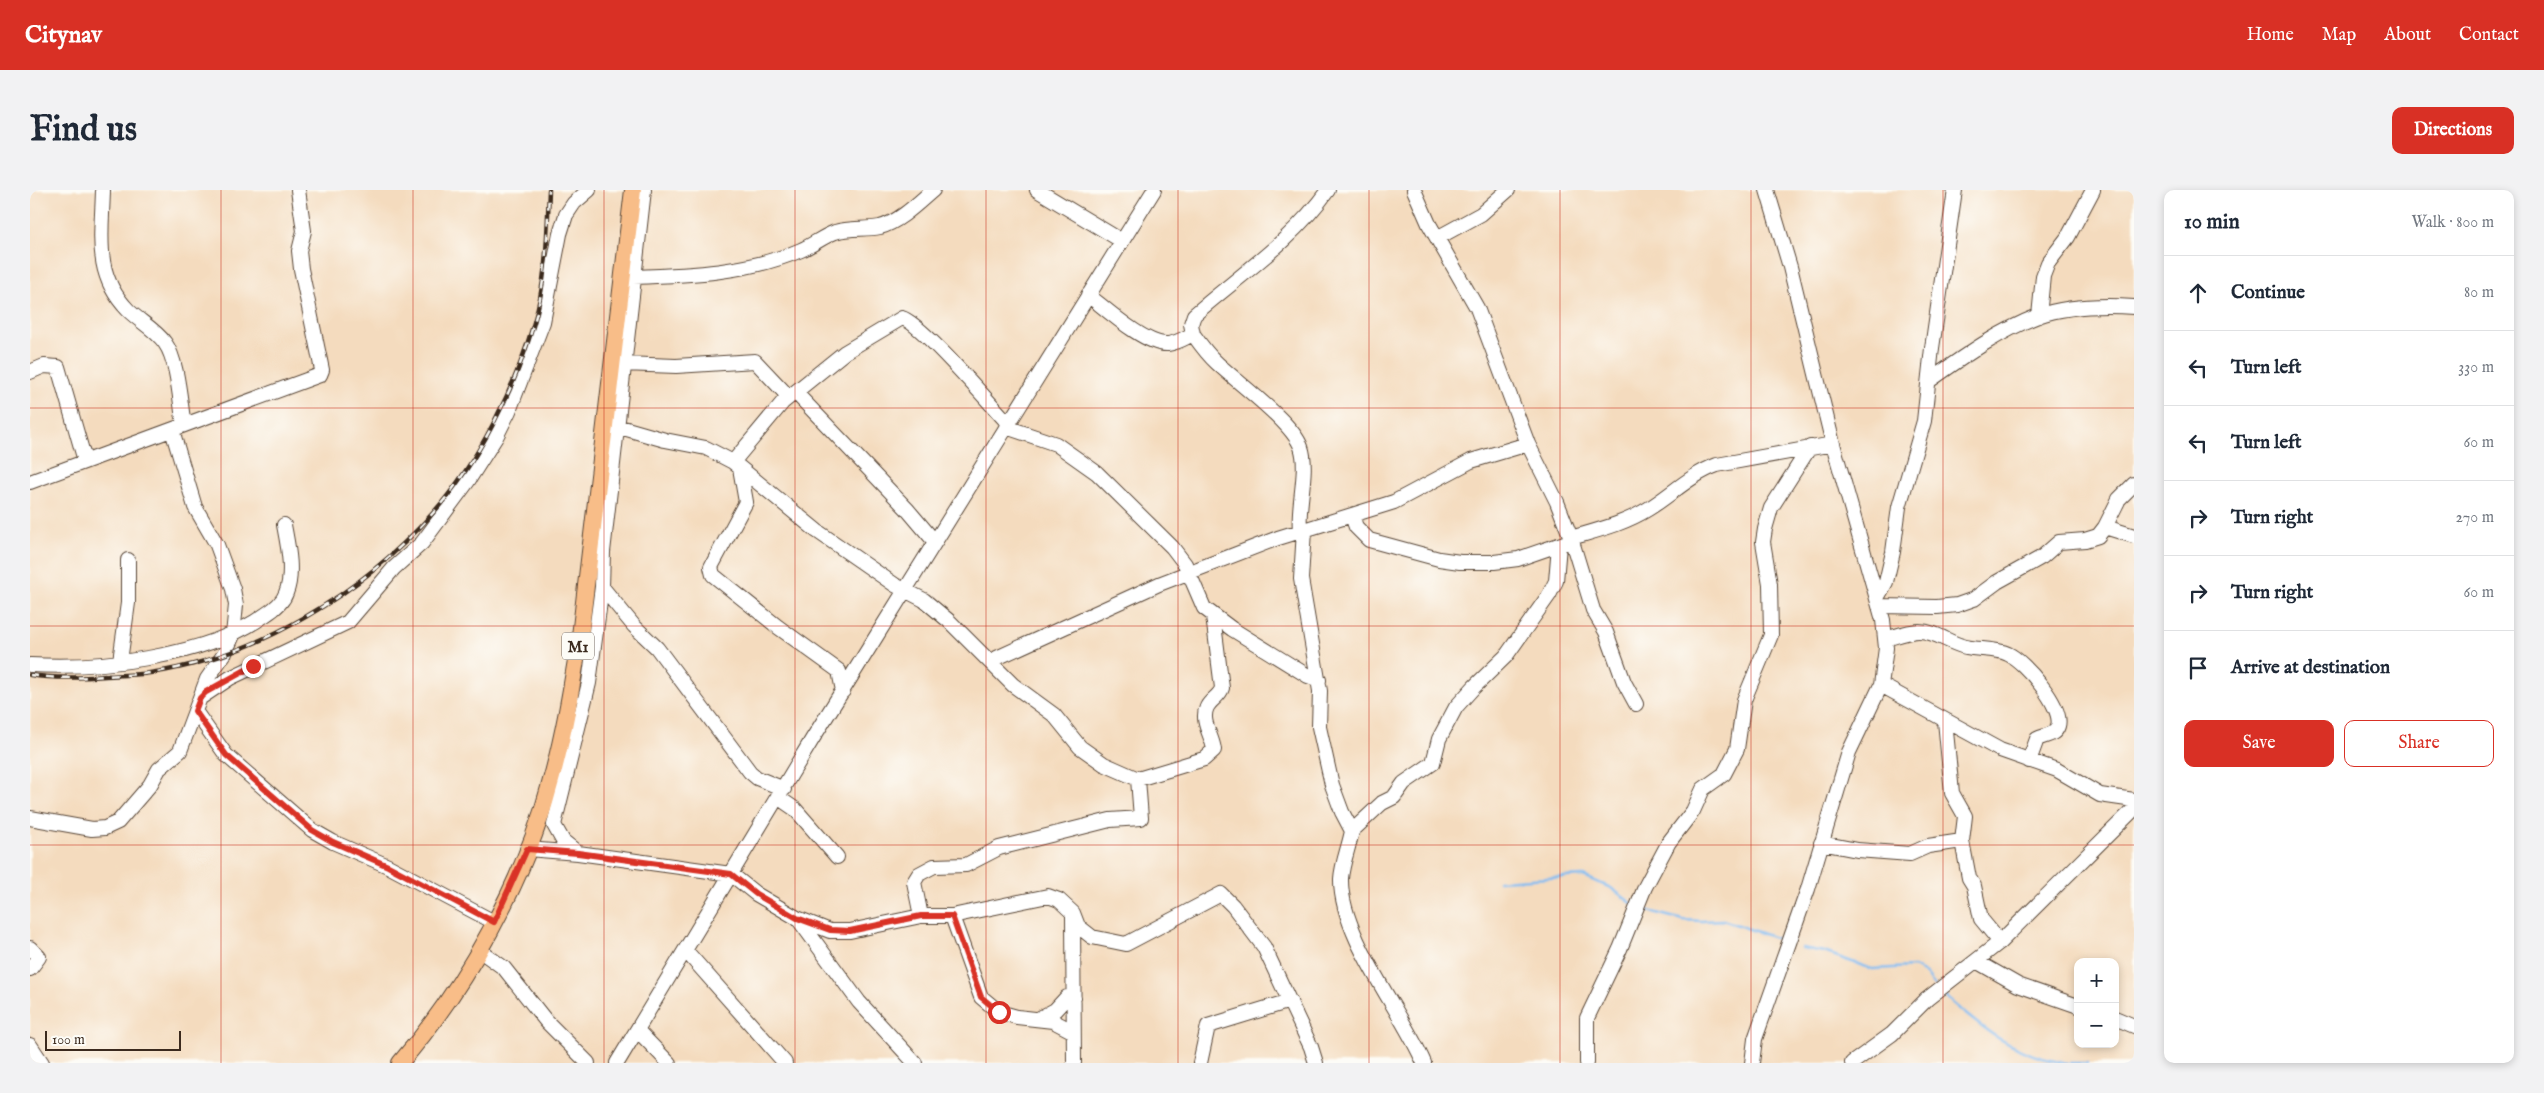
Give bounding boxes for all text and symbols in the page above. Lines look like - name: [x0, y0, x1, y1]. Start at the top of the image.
- text: Citynav: [25, 20, 102, 51]
- text: Home: [2247, 24, 2294, 47]
- text: Map: [2322, 24, 2356, 47]
- text: About: [2384, 24, 2431, 47]
- text: Contact: [2459, 24, 2519, 47]
- button: Directions: [2392, 107, 2514, 154]
- text: Find us: [30, 108, 137, 153]
- text: 10 min: [2184, 209, 2240, 236]
- text: Walk · 800 m: [2412, 213, 2494, 233]
- icon: ahead: [2184, 279, 2212, 307]
- text: Continue: [2231, 281, 2305, 305]
- text: 80 m: [2464, 283, 2494, 303]
- icon: left: [2184, 354, 2212, 382]
- text: Turn left: [2231, 356, 2302, 380]
- text: 330 m: [2458, 358, 2494, 378]
- icon: left: [2184, 429, 2212, 457]
- text: Turn left: [2231, 431, 2302, 455]
- text: 60 m: [2464, 433, 2494, 453]
- icon: right: [2184, 504, 2212, 532]
- text: Turn right: [2231, 506, 2313, 530]
- text: 270 m: [2455, 508, 2494, 528]
- icon: right: [2184, 579, 2212, 607]
- text: Turn right: [2231, 581, 2313, 605]
- text: 60 m: [2464, 583, 2494, 603]
- road number: M1: [562, 632, 594, 660]
- icon: arrive: [2184, 654, 2212, 682]
- route end: [242, 655, 265, 678]
- text: Arrive at destination: [2231, 656, 2390, 680]
- button: Save: [2184, 720, 2334, 767]
- button: Share: [2344, 720, 2494, 767]
- map controls: [2074, 958, 2119, 1048]
- button: +: [2074, 958, 2119, 1003]
- route start: [988, 1001, 1011, 1024]
- button: −: [2074, 1003, 2119, 1048]
- scale bar: [45, 1028, 181, 1051]
- text: 100 m: [52, 1031, 85, 1049]

